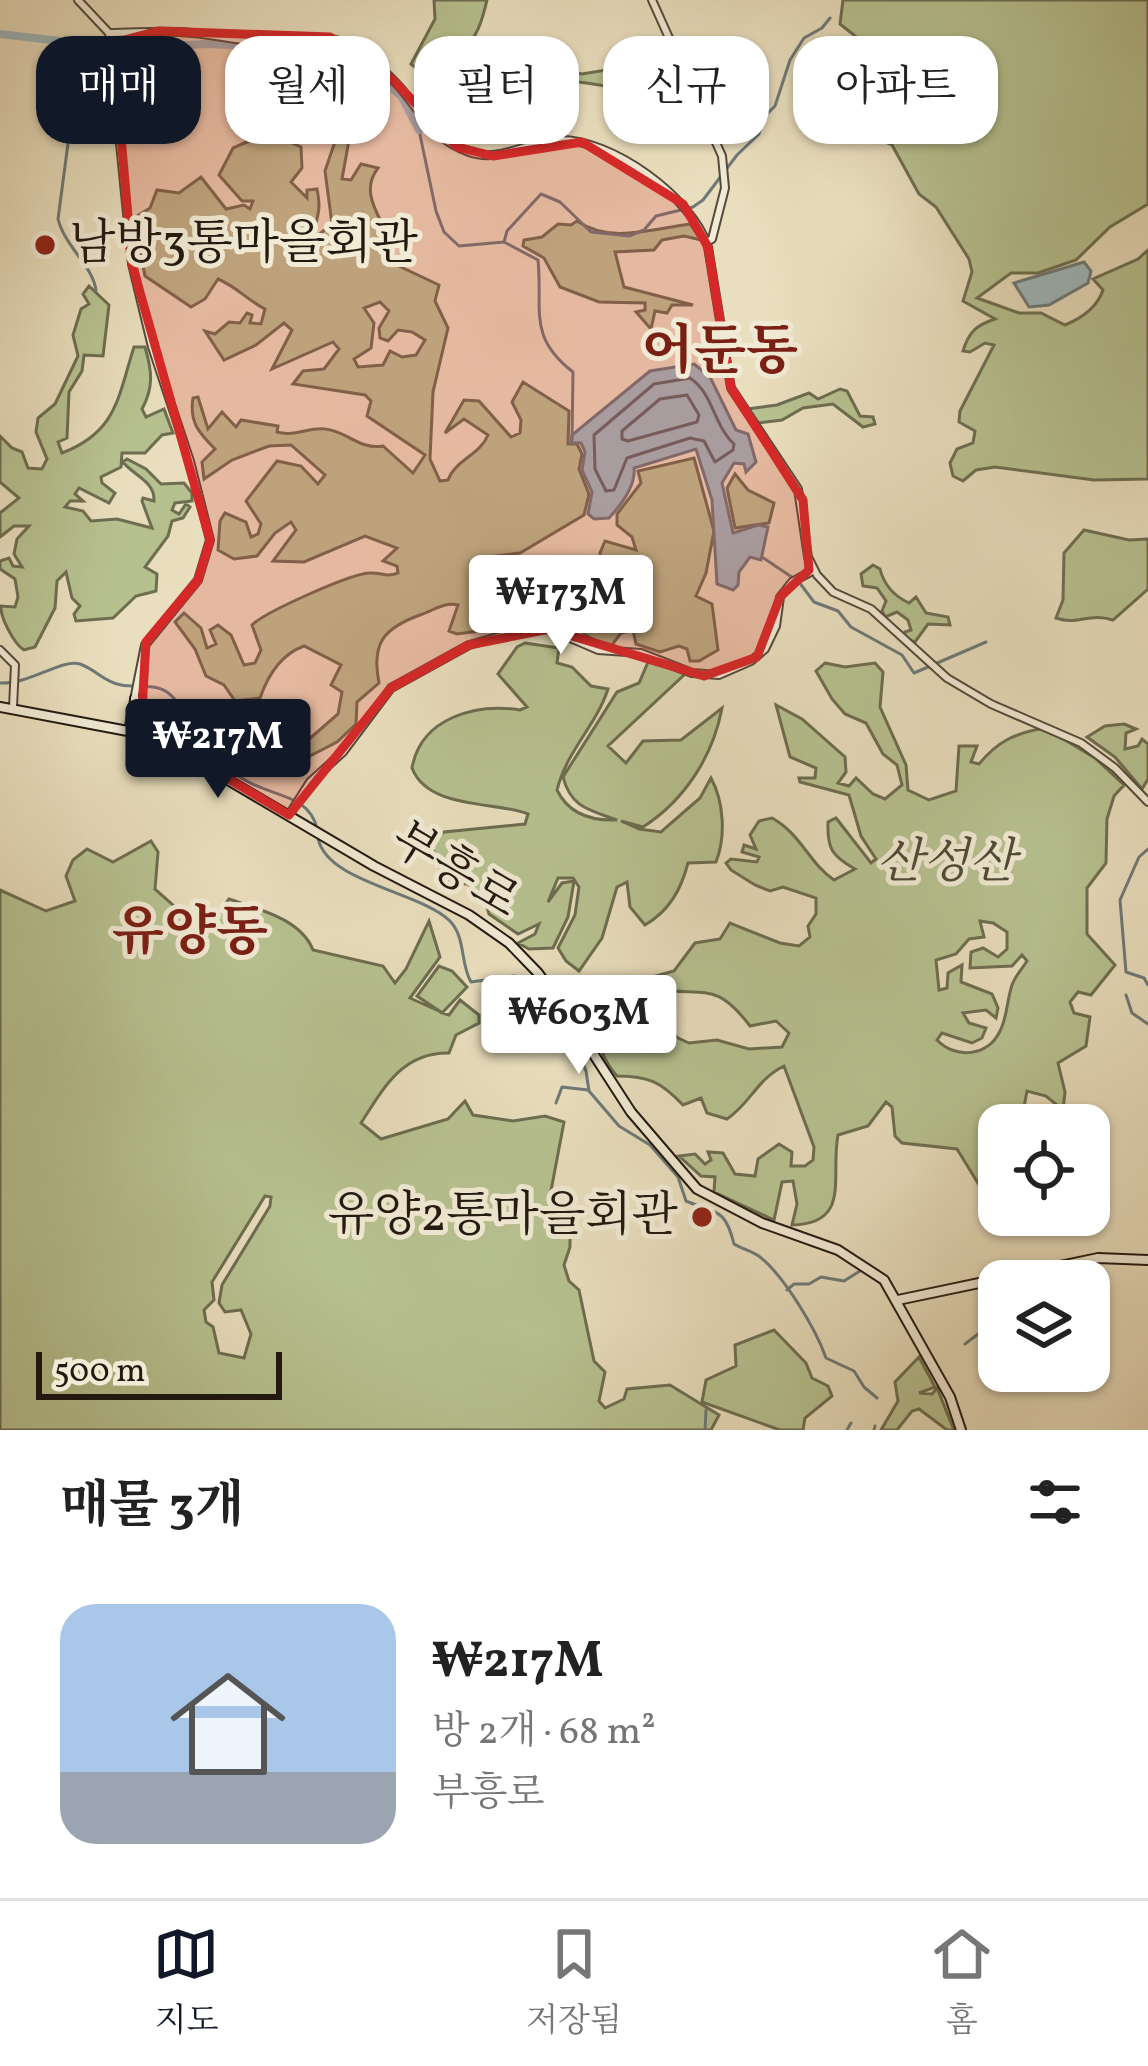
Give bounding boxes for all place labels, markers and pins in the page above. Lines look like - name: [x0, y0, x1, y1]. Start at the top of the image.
- place label: 남방3통마을회관: [69, 212, 418, 279]
- marker: 남방3통마을회관: [32, 232, 58, 258]
- pin: ₩173M: [477, 555, 645, 657]
- pin: ₩217M: [134, 699, 302, 801]
- pin: ₩603M: [495, 975, 663, 1077]
- place label: 유양2통마을회관: [328, 1184, 678, 1251]
- marker: 유양2통마을회관: [689, 1204, 715, 1230]

